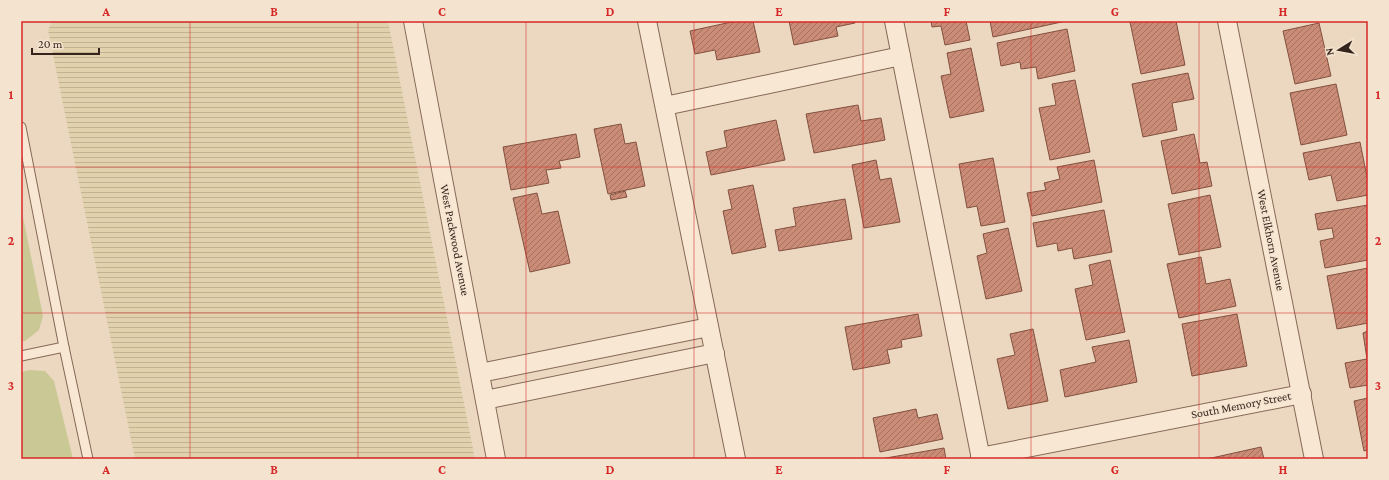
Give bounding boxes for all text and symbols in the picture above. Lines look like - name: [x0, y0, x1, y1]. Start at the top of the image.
- text: A: [101, 4, 110, 19]
- text: B: [270, 4, 278, 19]
- text: C: [438, 4, 446, 19]
- text: D: [606, 4, 615, 19]
- text: E: [775, 4, 783, 19]
- text: F: [944, 4, 951, 19]
- text: G: [1111, 4, 1119, 19]
- text: H: [1279, 4, 1288, 19]
- scale bar: [32, 30, 99, 56]
- north arrow: [1319, 30, 1359, 70]
- text: 20 m: [38, 37, 63, 51]
- text: N: [1322, 47, 1336, 57]
- text: 1: [9, 87, 14, 102]
- text: 1: [1376, 87, 1381, 102]
- street label: West Packwood Avenue: [437, 183, 473, 297]
- street label: West Elkhorn Avenue: [1254, 188, 1288, 292]
- text: 2: [8, 233, 15, 248]
- text: 2: [1375, 233, 1382, 248]
- text: 3: [8, 378, 14, 393]
- text: 3: [1375, 378, 1381, 393]
- street label: South Memory Street: [1190, 388, 1293, 422]
- text: A: [101, 462, 110, 477]
- text: B: [270, 462, 278, 477]
- text: C: [438, 462, 446, 477]
- text: D: [606, 462, 615, 477]
- text: E: [775, 462, 783, 477]
- text: F: [944, 462, 951, 477]
- text: G: [1111, 462, 1119, 477]
- text: H: [1279, 462, 1288, 477]

